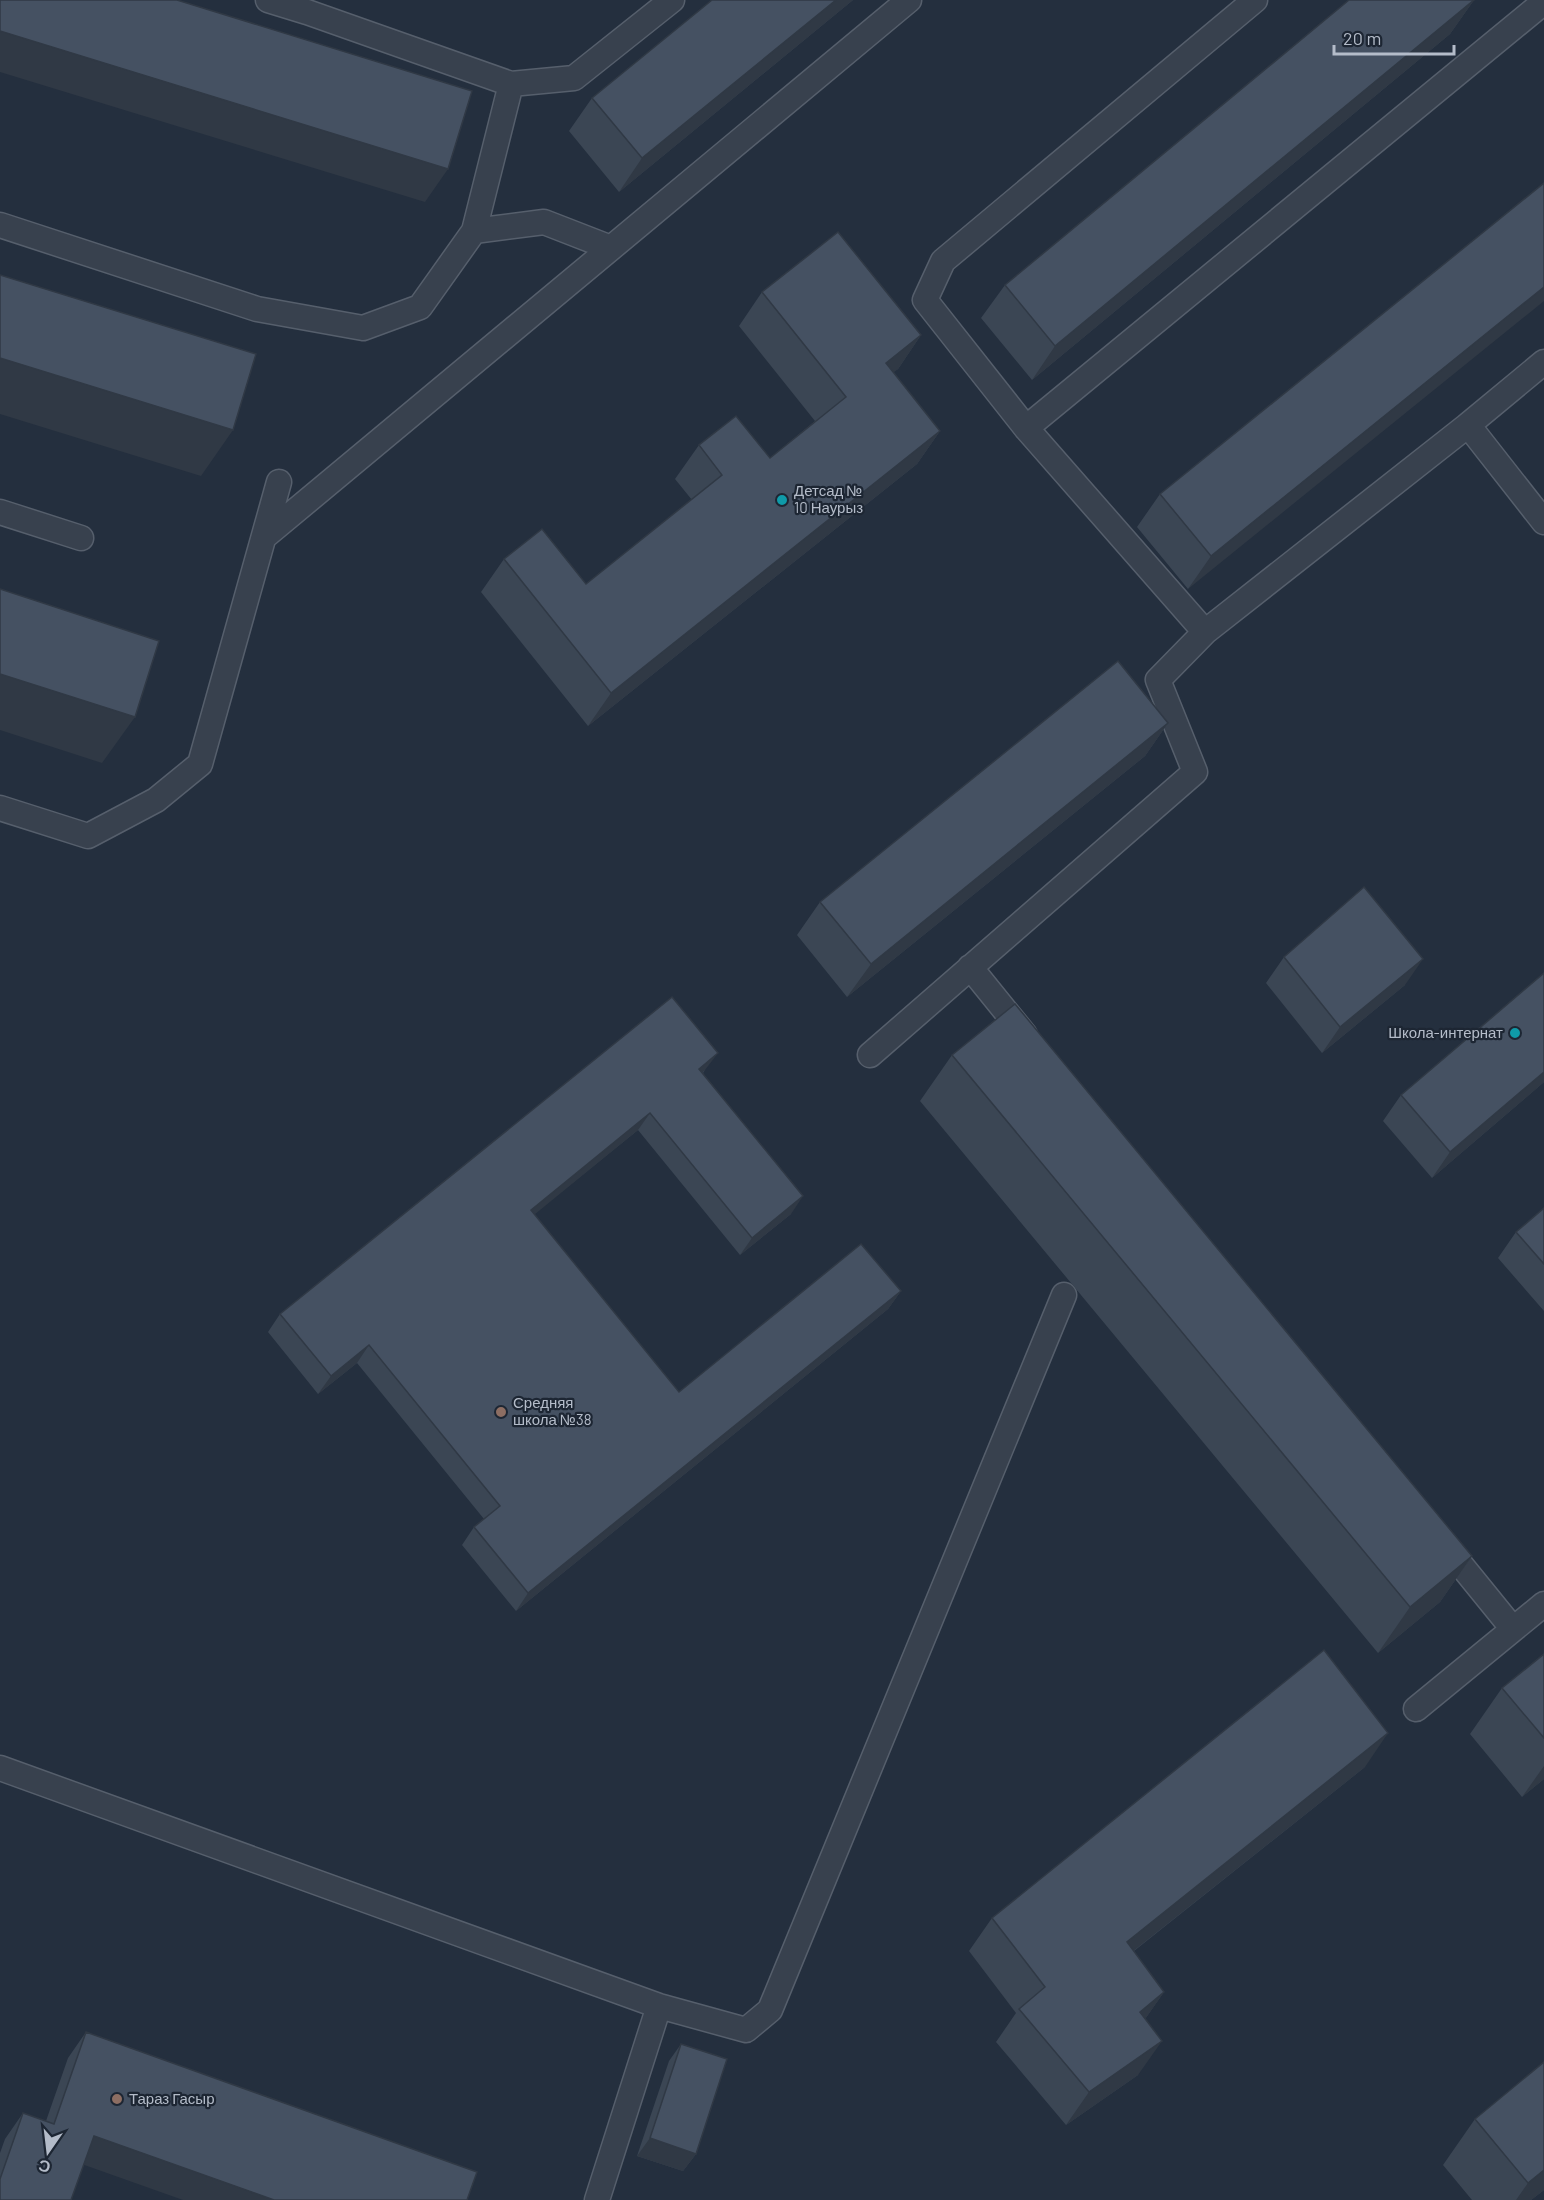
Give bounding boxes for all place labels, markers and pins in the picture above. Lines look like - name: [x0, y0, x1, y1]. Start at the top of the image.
- place label: Детсад № 10 Наурыз: [794, 481, 863, 516]
- marker: Детсад № 10 Наурыз: [775, 493, 789, 507]
- place label: Школа-интернат: [1388, 1023, 1503, 1041]
- marker: Школа-интернат: [1508, 1026, 1522, 1040]
- place label: Средняя школа №38: [513, 1393, 592, 1428]
- marker: Средняя школа №38: [494, 1405, 508, 1419]
- place label: Тараз Гасыр: [129, 2089, 214, 2107]
- marker: Тараз Гасыр: [110, 2092, 124, 2106]

